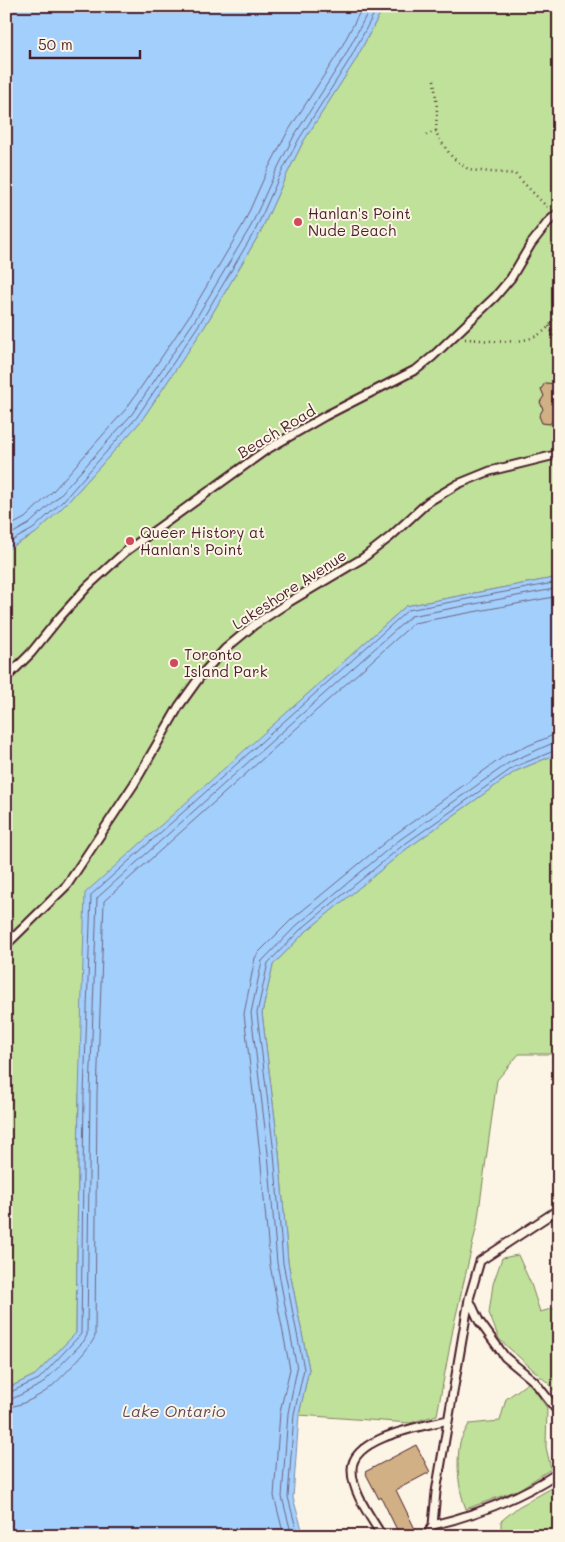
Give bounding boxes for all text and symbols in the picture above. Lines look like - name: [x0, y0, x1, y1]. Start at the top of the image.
- scale bar: [30, 28, 140, 60]
- text: 50 m: [38, 34, 73, 54]
- place label: Hanlan's Point Nude Beach: [308, 203, 411, 240]
- marker: Hanlan's Point Nude Beach: [292, 216, 304, 228]
- street label: Beach Road: [233, 400, 319, 462]
- place label: Queer History at Hanlan's Point: [140, 522, 265, 559]
- marker: Queer History at Hanlan's Point: [124, 535, 136, 547]
- street label: Lakeshore Avenue: [228, 544, 350, 634]
- place label: Toronto Island Park: [184, 644, 268, 681]
- marker: Toronto Island Park: [168, 657, 180, 669]
- water label: Lake Ontario: [123, 1400, 226, 1421]

